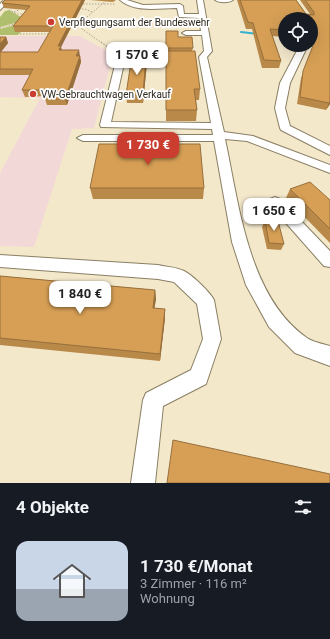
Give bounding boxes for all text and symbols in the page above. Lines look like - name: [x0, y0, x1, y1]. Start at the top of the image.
- map controls: [278, 12, 318, 52]
- button: locate: [278, 12, 318, 52]
- marker: Verpflegungsamt der Bundeswehr: [46, 17, 56, 27]
- place label: Verpflegungsamt der Bundeswehr: [59, 17, 210, 28]
- pin: 1 570 €: [100, 42, 174, 76]
- text: 1 570 €: [115, 47, 159, 62]
- marker: VW-Gebrauchtwagen Verkauf: [28, 89, 38, 99]
- place label: VW-Gebrauchtwagen Verkauf: [41, 89, 171, 100]
- pin: 1 730 €: [111, 132, 185, 166]
- text: 1 730 €: [126, 137, 170, 152]
- pin: 1 650 €: [237, 198, 311, 232]
- text: 1 650 €: [252, 203, 296, 218]
- pin: 1 840 €: [43, 281, 117, 315]
- text: 1 840 €: [58, 286, 102, 301]
- icon: filters: [292, 496, 314, 518]
- text: 4 Objekte: [16, 497, 89, 517]
- text: 1 730 €/Monat: [140, 556, 252, 576]
- icon: home: [48, 557, 96, 605]
- text: 3 Zimmer · 116 m²: [140, 576, 247, 591]
- text: Wohnung: [140, 591, 195, 606]

